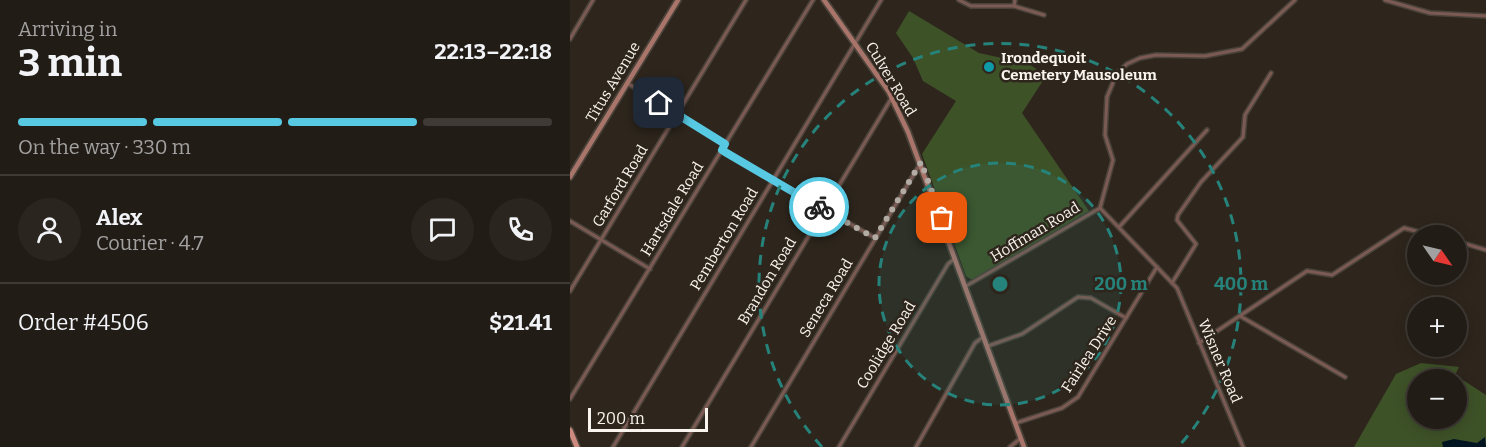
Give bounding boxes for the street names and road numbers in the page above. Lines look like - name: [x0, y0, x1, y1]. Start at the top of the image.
- street label: Titus Avenue: [582, 39, 644, 125]
- street label: Culver Road: [862, 39, 920, 119]
- street label: Garford Road: [588, 142, 652, 230]
- street label: Hartsdale Road: [637, 159, 707, 259]
- street label: Pemberton Road: [686, 184, 762, 294]
- street label: Hoffman Road: [987, 198, 1083, 266]
- street label: Brandon Road: [734, 234, 800, 328]
- street label: Seneca Road: [795, 255, 857, 341]
- street label: Coolidge Road: [853, 298, 919, 392]
- street label: Fairlea Drive: [1058, 312, 1120, 396]
- street label: Wisner Road: [1194, 317, 1246, 406]

